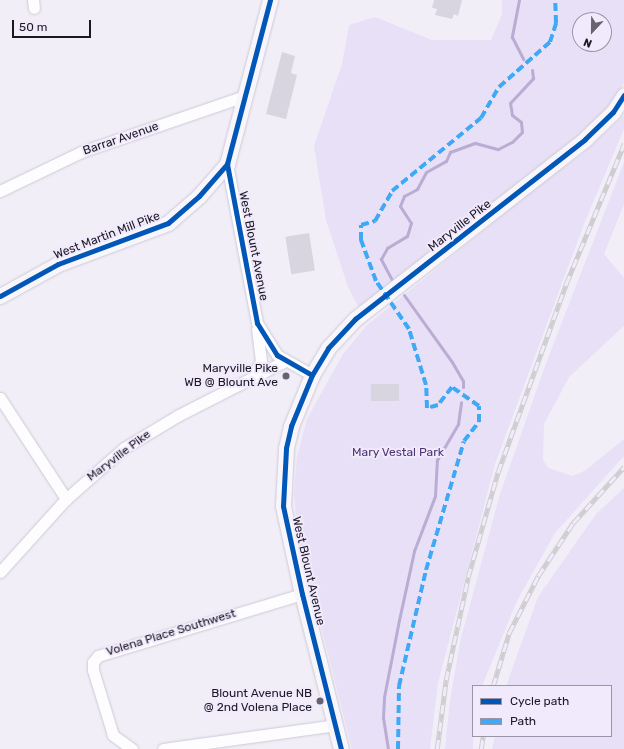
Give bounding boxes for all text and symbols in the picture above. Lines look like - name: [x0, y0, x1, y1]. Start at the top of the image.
- scale bar: [14, 12, 93, 38]
- north arrow: [572, 12, 612, 52]
- text: 50 m: [19, 20, 47, 34]
- text: N: [582, 35, 594, 50]
- street label: Barrar Avenue: [81, 119, 161, 159]
- street label: West Blount Avenue: [235, 190, 271, 302]
- street label: Maryville Pike: [426, 197, 494, 255]
- street label: West Martin Mill Pike: [52, 209, 162, 263]
- place label: Maryville Pike WB @ Blount Ave: [184, 362, 278, 390]
- marker: Maryville Pike WB @ Blount Ave: [281, 371, 291, 381]
- street label: Maryville Pike: [84, 427, 154, 485]
- park label: Mary Vestal Park: [352, 446, 444, 460]
- street label: West Blount Avenue: [288, 515, 328, 627]
- street label: Volena Place Southwest: [105, 606, 237, 660]
- legend: [472, 685, 612, 737]
- place label: Blount Avenue NB @ 2nd Volena Place: [203, 687, 312, 715]
- text: Cycle path: [510, 694, 569, 708]
- marker: Blount Avenue NB @ 2nd Volena Place: [315, 696, 325, 706]
- text: Path: [510, 714, 536, 728]

